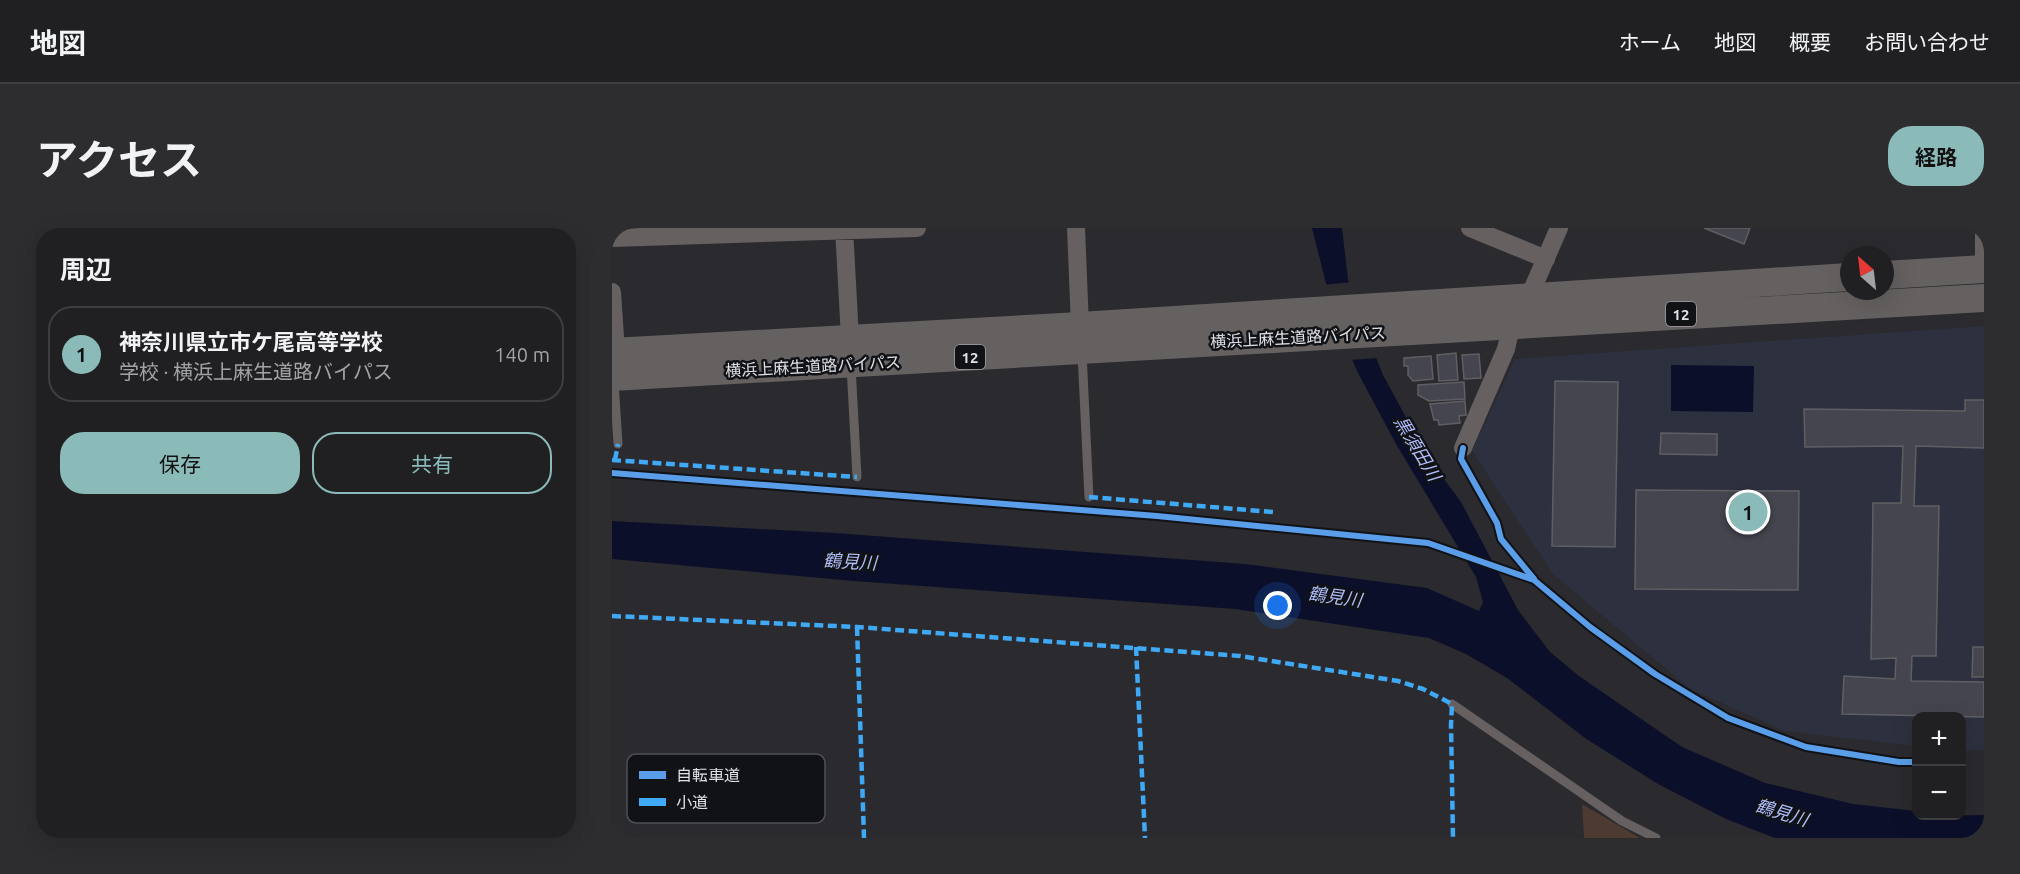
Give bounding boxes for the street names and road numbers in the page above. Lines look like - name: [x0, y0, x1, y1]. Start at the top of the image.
- road number: 12: [1666, 302, 1696, 326]
- street label: 横浜上麻生道路バイパス: [1210, 323, 1386, 351]
- road number: 12: [955, 345, 985, 369]
- street label: 横浜上麻生道路バイパス: [725, 352, 901, 380]

